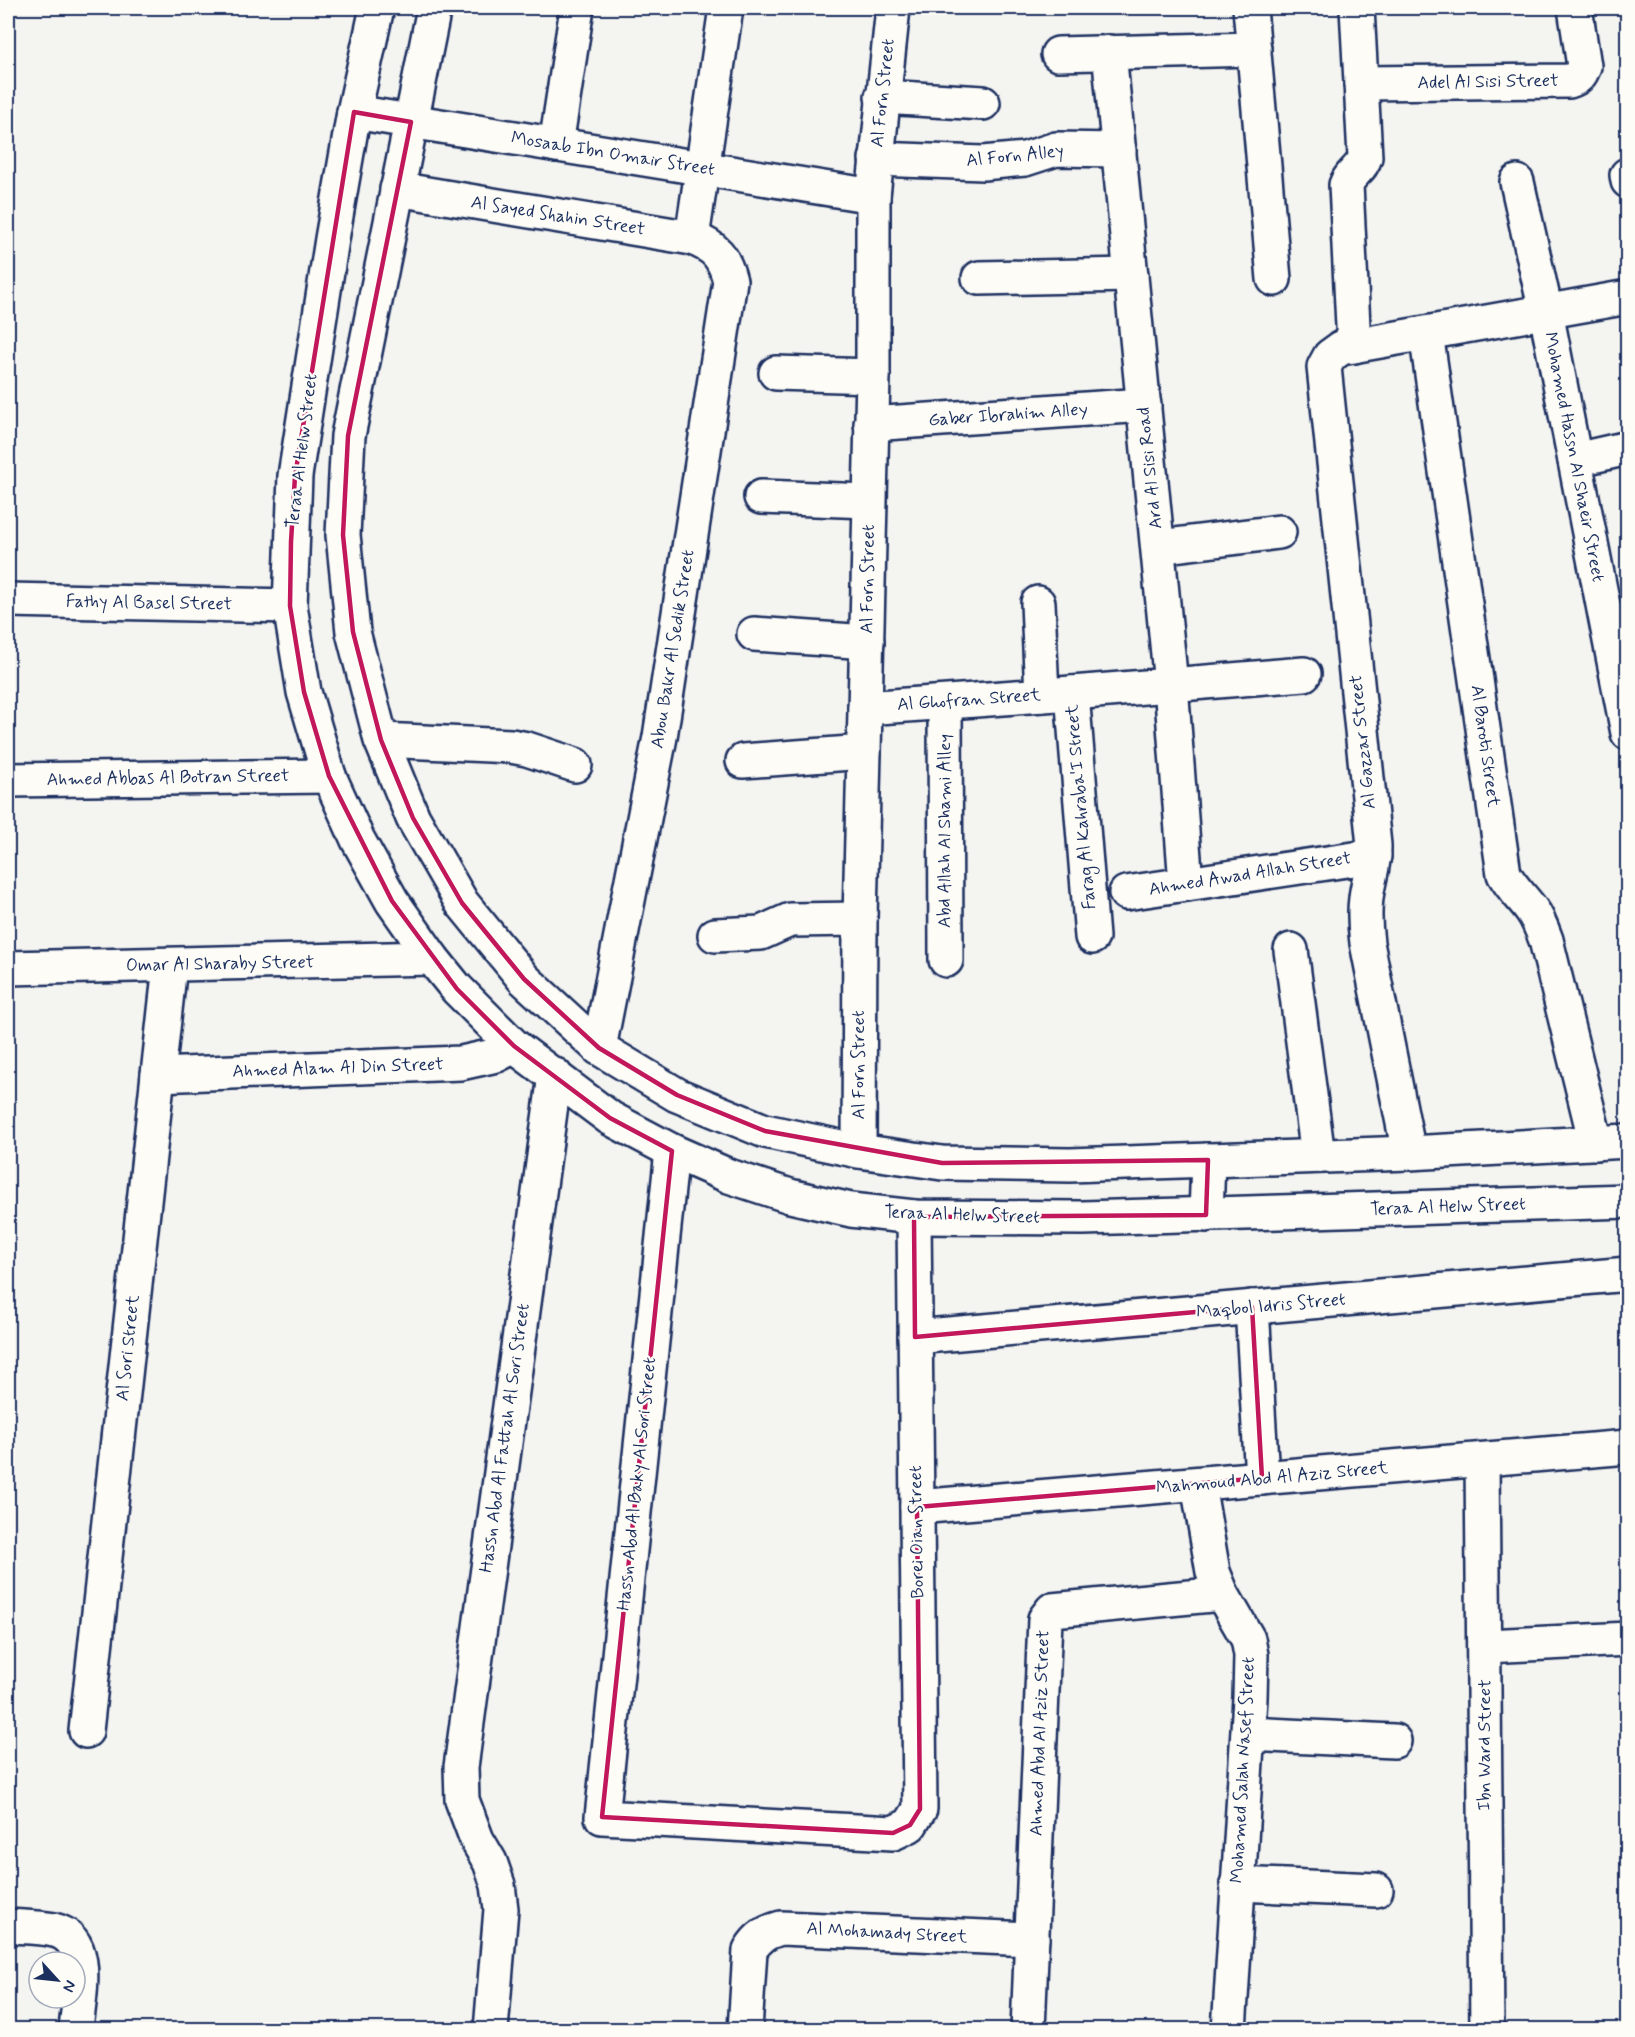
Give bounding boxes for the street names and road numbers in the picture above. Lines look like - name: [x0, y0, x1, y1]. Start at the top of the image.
- street label: Al Forn Street: [865, 37, 901, 149]
- street label: Adel Al Sisi Street: [1417, 69, 1559, 95]
- street label: Mosaab Ibn Omair Street: [509, 126, 717, 182]
- street label: Al Forn Alley: [965, 139, 1065, 173]
- street label: Al Sayed Shahin Street: [469, 190, 647, 242]
- street label: Mohamed Hassn Al Shaeir Street: [1538, 330, 1610, 584]
- street label: Teraa Al Helw Street: [281, 372, 323, 530]
- street label: Gaber Ibrahim Alley: [927, 397, 1089, 433]
- street label: Ard Al Sisi Road: [1132, 406, 1168, 530]
- street label: Al Forn Street: [855, 524, 881, 634]
- street label: Abou Bakr Al Sedik Street: [645, 548, 701, 750]
- street label: Fathy Al Basel Street: [66, 590, 232, 616]
- street label: Al Gazzar Street: [1344, 673, 1382, 811]
- street label: Al Ghofran Street: [896, 683, 1042, 717]
- street label: Al Baroti Street: [1465, 683, 1506, 809]
- street label: Farag Al Kahraba'I Street: [1060, 703, 1103, 910]
- street label: Abd Allah Al Shami Alley: [933, 734, 957, 928]
- street label: Ahmed Abbas Al Botran Street: [46, 764, 290, 792]
- street label: Ahmed Awad Allah Street: [1147, 846, 1353, 902]
- street label: Omar Al Sharaby Street: [126, 950, 314, 978]
- street label: Al Forn Street: [847, 1010, 871, 1120]
- street label: Ahmed Alam Al Din Street: [232, 1052, 444, 1084]
- street label: Teraa Al Helw Street: [1370, 1192, 1527, 1222]
- street label: Teraa Al Helw Street: [884, 1200, 1041, 1230]
- street label: Maqbol Idris Street: [1195, 1287, 1347, 1324]
- street label: Al Sori Street: [110, 1293, 146, 1402]
- street label: Hassn Abd Al Fattah Al Sori Street: [474, 1302, 536, 1574]
- street label: Hassn Abd Al Baky Al Sori Street: [612, 1356, 662, 1612]
- street label: Mahmoud Abd Al Aziz Street: [1155, 1456, 1389, 1500]
- street label: Borei Oian Street: [904, 1465, 930, 1599]
- street label: Ahmed Abd Al Aziz Street: [1024, 1629, 1056, 1837]
- street label: Mohamed Salah Nasef Street: [1225, 1656, 1261, 1884]
- street label: Ibn Ward Street: [1473, 1679, 1497, 1811]
- street label: Al Mohamady Street: [806, 1917, 968, 1949]

